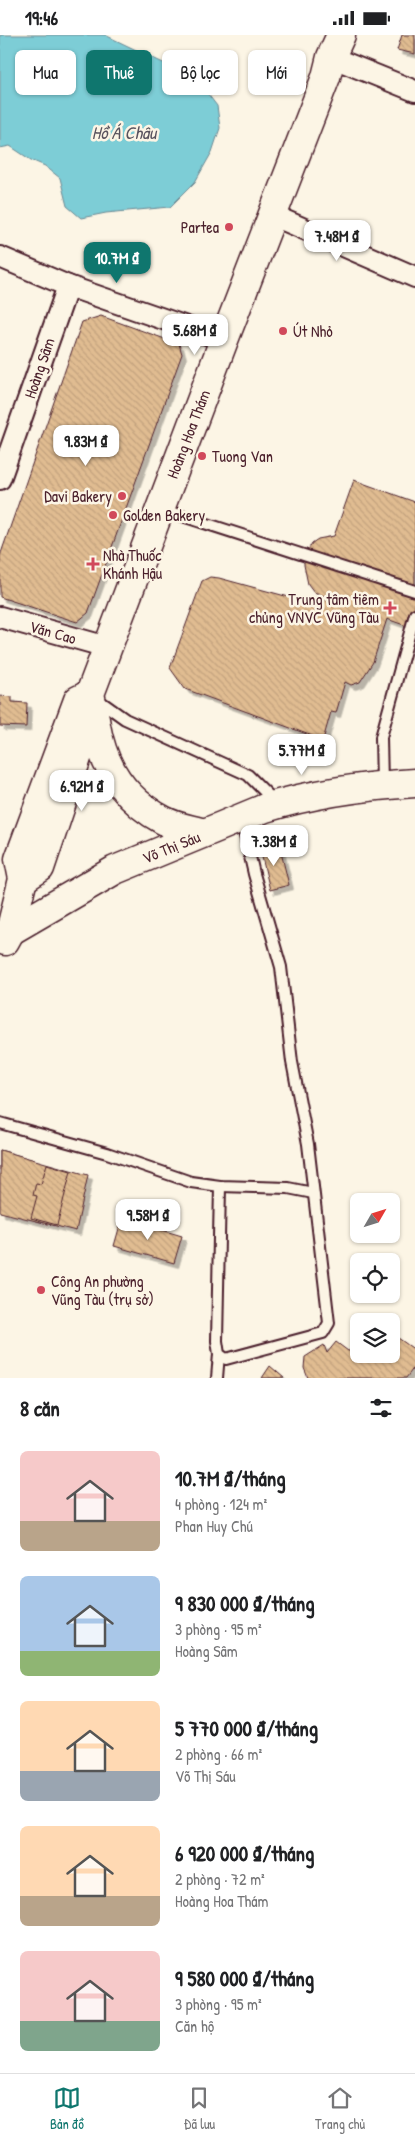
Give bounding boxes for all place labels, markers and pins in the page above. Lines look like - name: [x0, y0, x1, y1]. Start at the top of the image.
- place label: Partea: [181, 216, 219, 238]
- pin: 7.48M ₫: [291, 219, 383, 262]
- marker: Partea: [223, 221, 235, 233]
- pin: 10.7M ₫: [71, 241, 163, 284]
- pin: 5.68M ₫: [149, 313, 241, 356]
- place label: Út Nhỏ: [293, 320, 333, 342]
- marker: Út Nhỏ: [277, 325, 289, 337]
- pin: 9.83M ₫: [40, 425, 132, 467]
- place label: Tuong Van: [212, 445, 273, 467]
- marker: Tuong Van: [196, 450, 208, 462]
- place label: Davi Bakery: [44, 485, 112, 507]
- marker: Davi Bakery: [116, 490, 128, 502]
- place label: Golden Bakery: [123, 504, 205, 526]
- marker: Golden Bakery: [107, 509, 119, 521]
- place label: Nhà Thuốc Khánh Hậu: [103, 544, 163, 584]
- marker: Nhà Thuốc Khánh Hậu: [87, 558, 99, 570]
- place label: Trung tâm tiêm chủng VNVC Vũng Tàu: [249, 588, 380, 628]
- marker: Trung tâm tiêm chủng VNVC Vũng Tàu: [383, 601, 397, 615]
- pin: 5.77M ₫: [256, 733, 348, 776]
- pin: 6.92M ₫: [36, 769, 128, 812]
- pin: 7.38M ₫: [228, 825, 320, 867]
- pin: 9.58M ₫: [102, 1199, 194, 1241]
- place label: Công An phường Vũng Tàu (trụ sở): [51, 1270, 154, 1310]
- marker: Công An phường Vũng Tàu (trụ sở): [35, 1284, 47, 1296]

